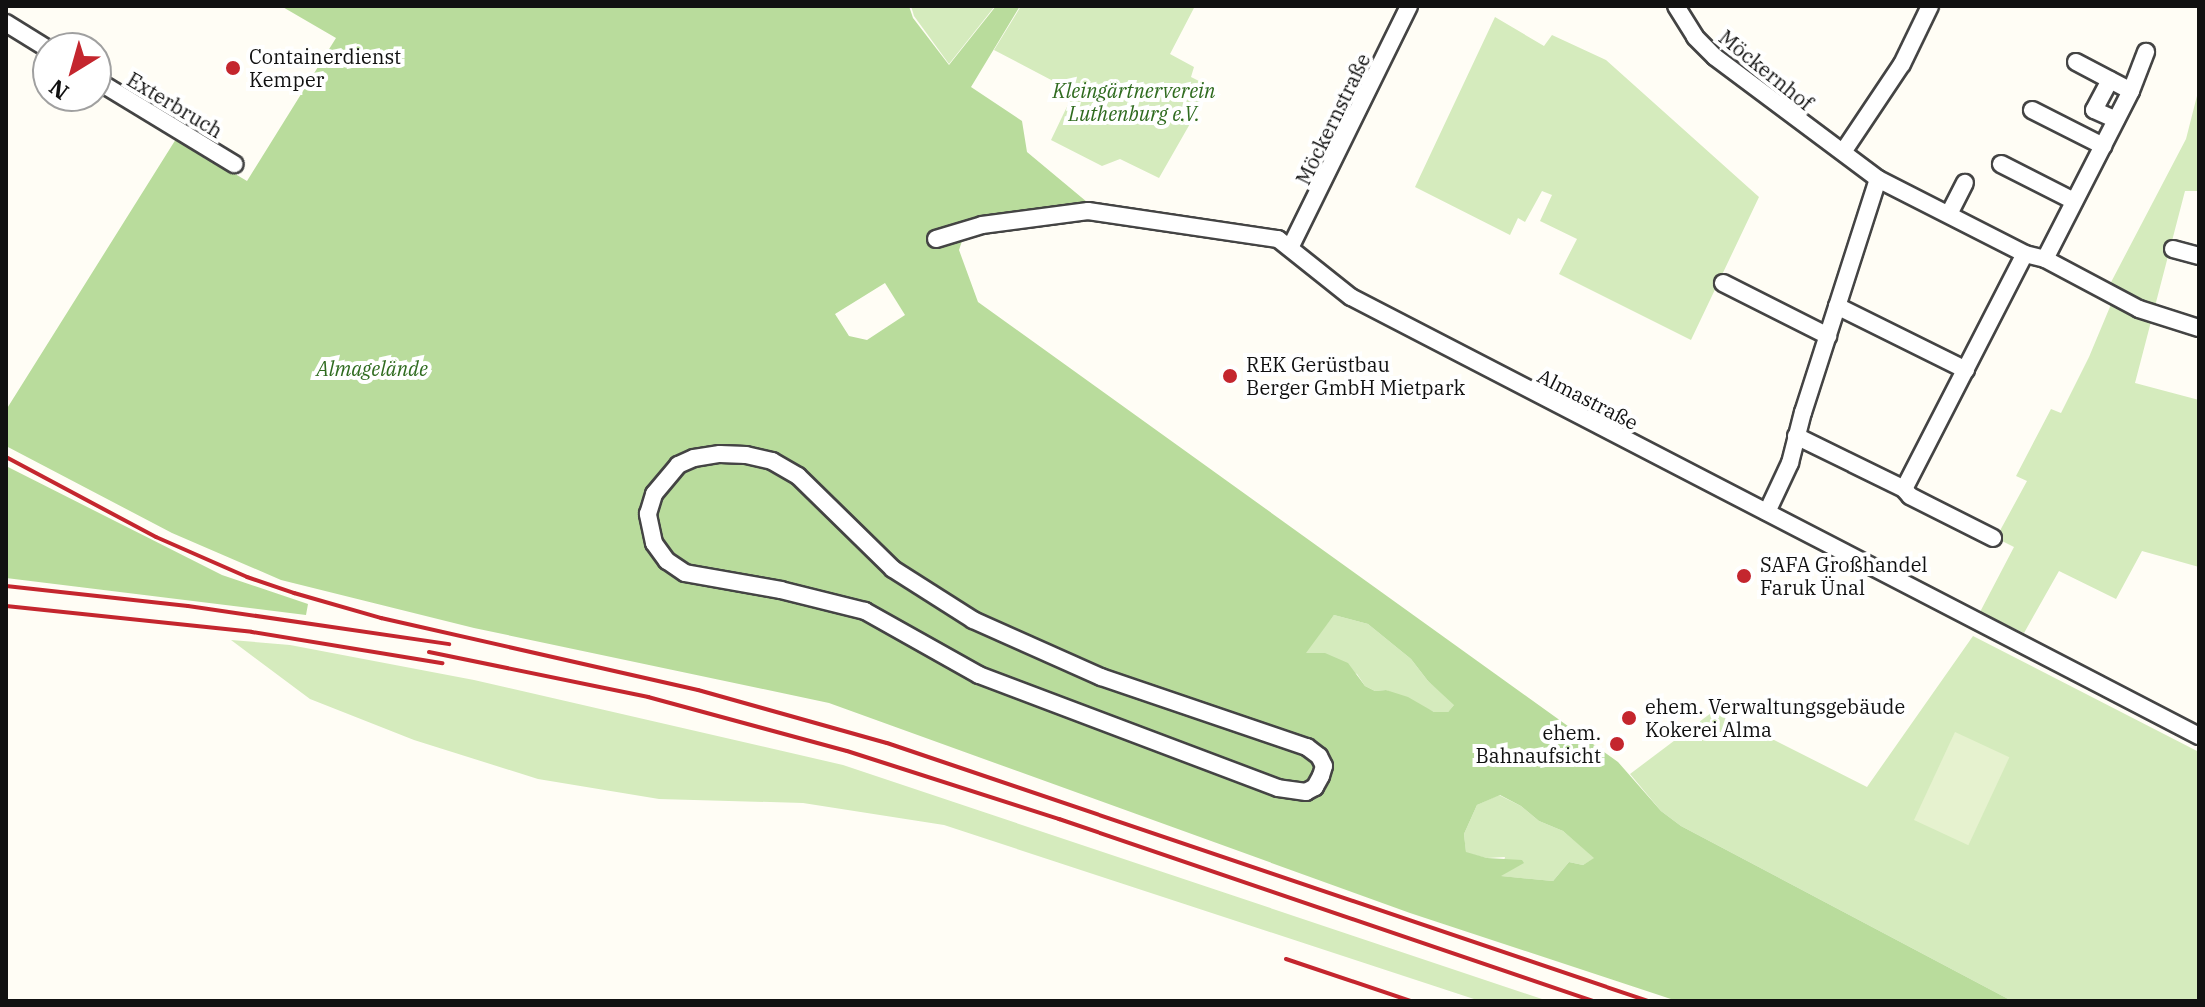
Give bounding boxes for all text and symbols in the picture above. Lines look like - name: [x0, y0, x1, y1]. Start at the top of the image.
- street label: Möckernhof: [1714, 25, 1818, 115]
- north arrow: [32, 32, 112, 112]
- place label: Containerdienst Kemper: [249, 44, 401, 91]
- street label: Möckernstraße: [1291, 49, 1375, 189]
- marker: Containerdienst Kemper: [224, 59, 242, 77]
- street label: Exterbruch: [123, 67, 227, 143]
- text: N: [43, 73, 74, 107]
- park label: Kleingärtnerverein Luthenburg e.V.: [1053, 78, 1215, 125]
- place label: REK Gerüstbau Berger GmbH Mietpark: [1246, 352, 1465, 399]
- park label: Almagelände: [316, 356, 428, 380]
- street label: Almastraße: [1534, 363, 1642, 435]
- marker: REK Gerüstbau Berger GmbH Mietpark: [1221, 367, 1239, 385]
- place label: SAFA Großhandel Faruk Ünal: [1760, 552, 1927, 599]
- marker: SAFA Großhandel Faruk Ünal: [1735, 567, 1753, 585]
- place label: ehem. Verwaltungsgebäude Kokerei Alma: [1645, 694, 1905, 741]
- marker: ehem. Verwaltungsgebäude Kokerei Alma: [1620, 709, 1638, 727]
- place label: ehem. Bahnaufsicht: [1475, 720, 1601, 767]
- marker: ehem. Bahnaufsicht: [1608, 735, 1626, 753]

